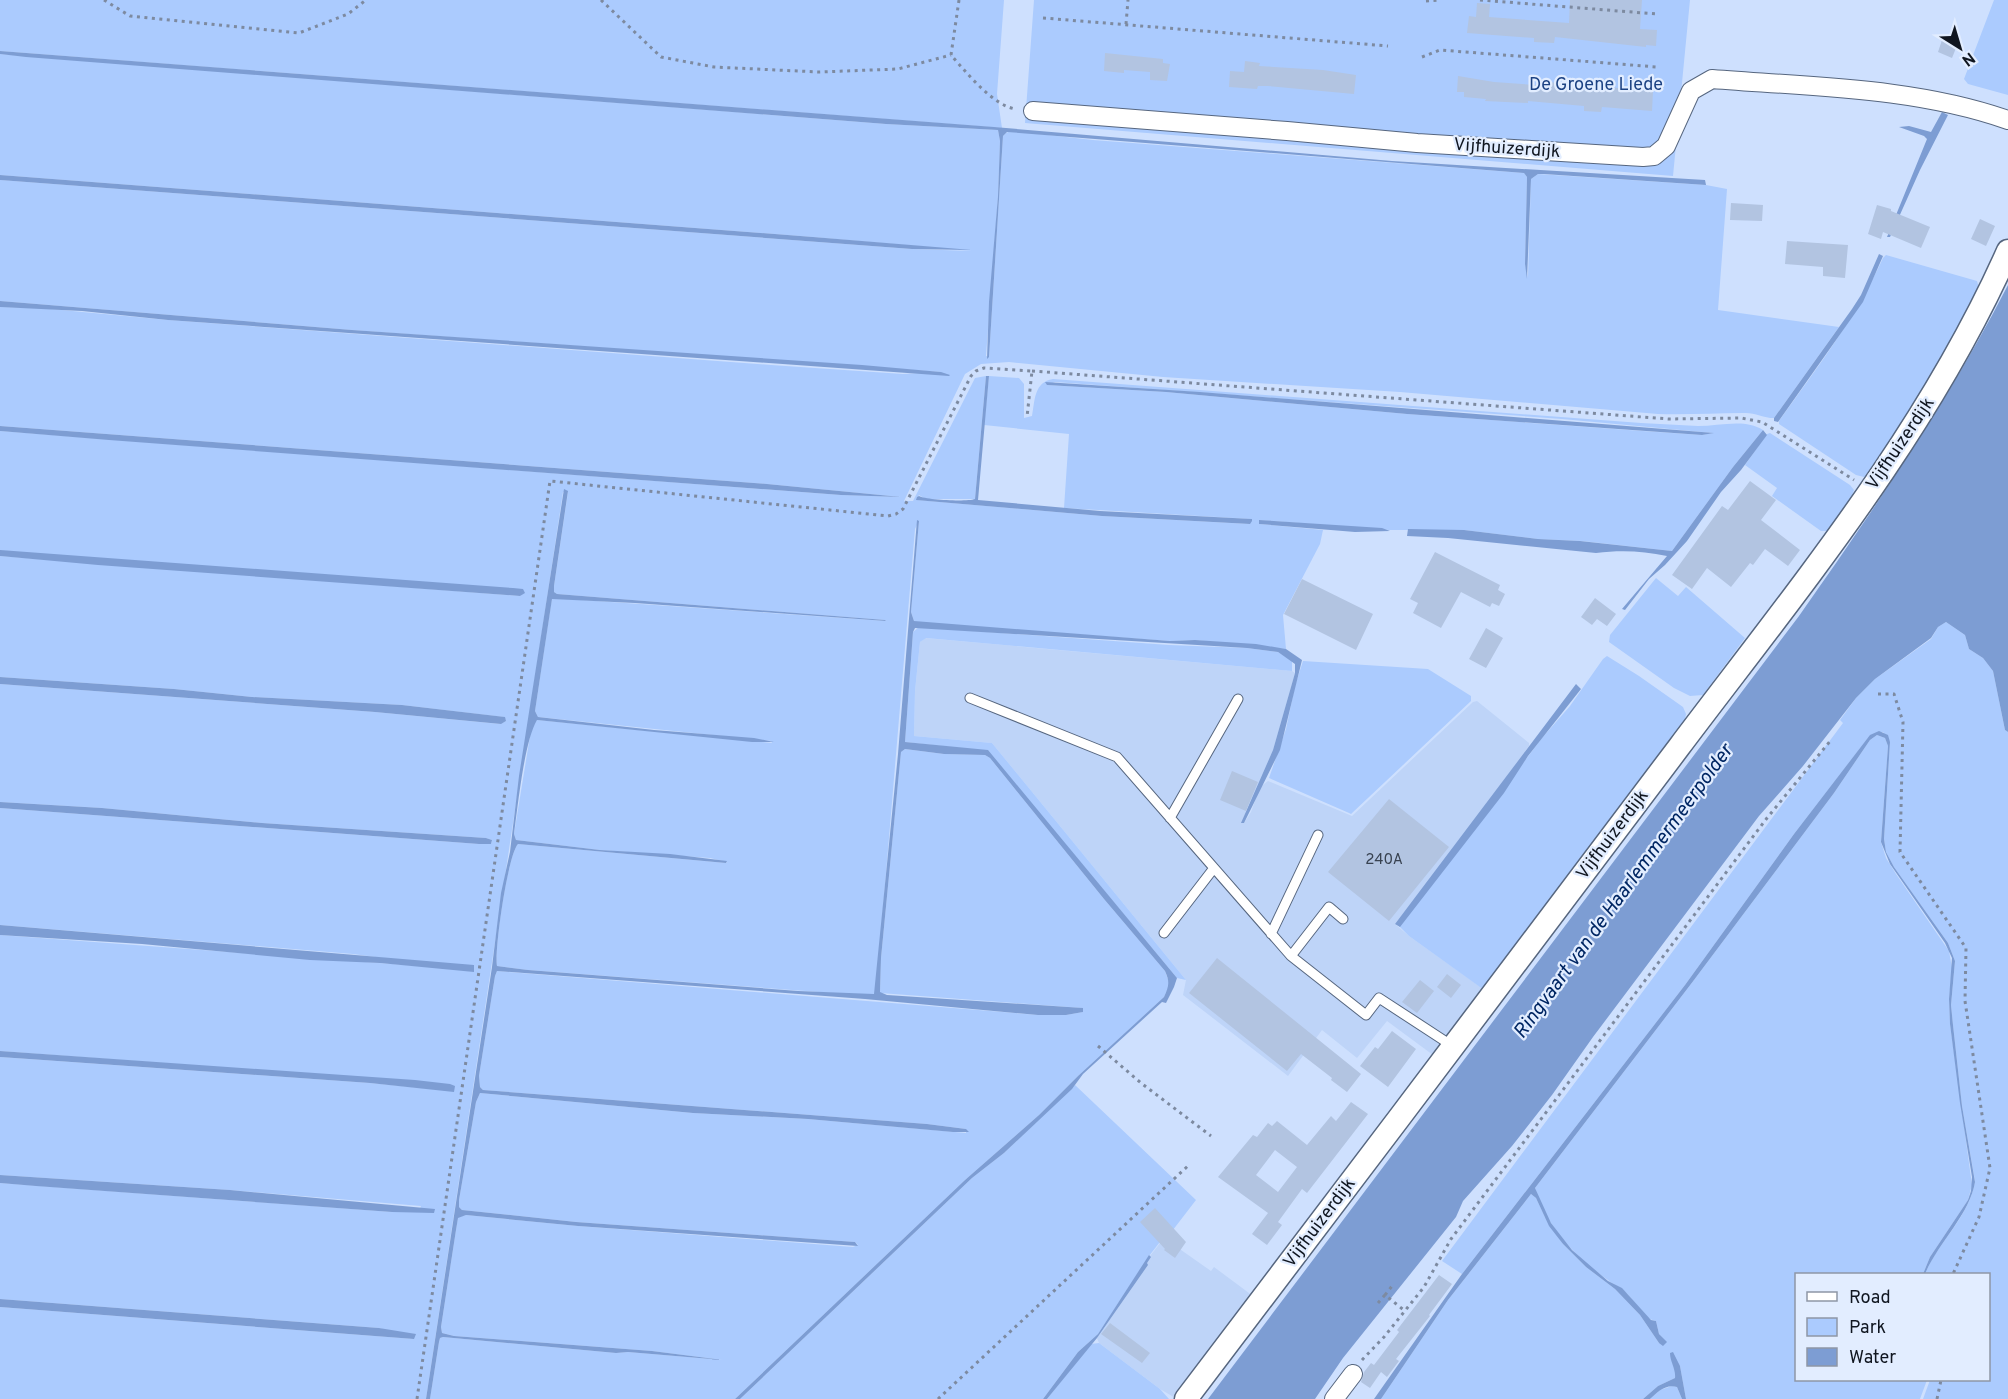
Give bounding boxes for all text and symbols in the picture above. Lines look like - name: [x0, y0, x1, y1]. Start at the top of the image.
- north arrow: [1930, 18, 1990, 78]
- text: N: [1957, 47, 1978, 70]
- park label: De Groene Liede: [1529, 74, 1663, 97]
- street label: Vijfhuizerdijk: [1453, 134, 1561, 164]
- street label: Vijfhuizerdijk: [1862, 393, 1940, 495]
- water label: Ringvaart van de Haarlemmermeerpolder: [1508, 738, 1741, 1045]
- street label: Vijfhuizerdijk: [1572, 785, 1654, 885]
- house number: 240A: [1365, 851, 1403, 870]
- street label: Vijfhuizerdijk: [1279, 1173, 1361, 1273]
- legend: [1795, 1273, 1990, 1381]
- text: Road: [1849, 1287, 1891, 1310]
- text: Park: [1849, 1317, 1886, 1340]
- text: Water: [1849, 1347, 1896, 1370]

